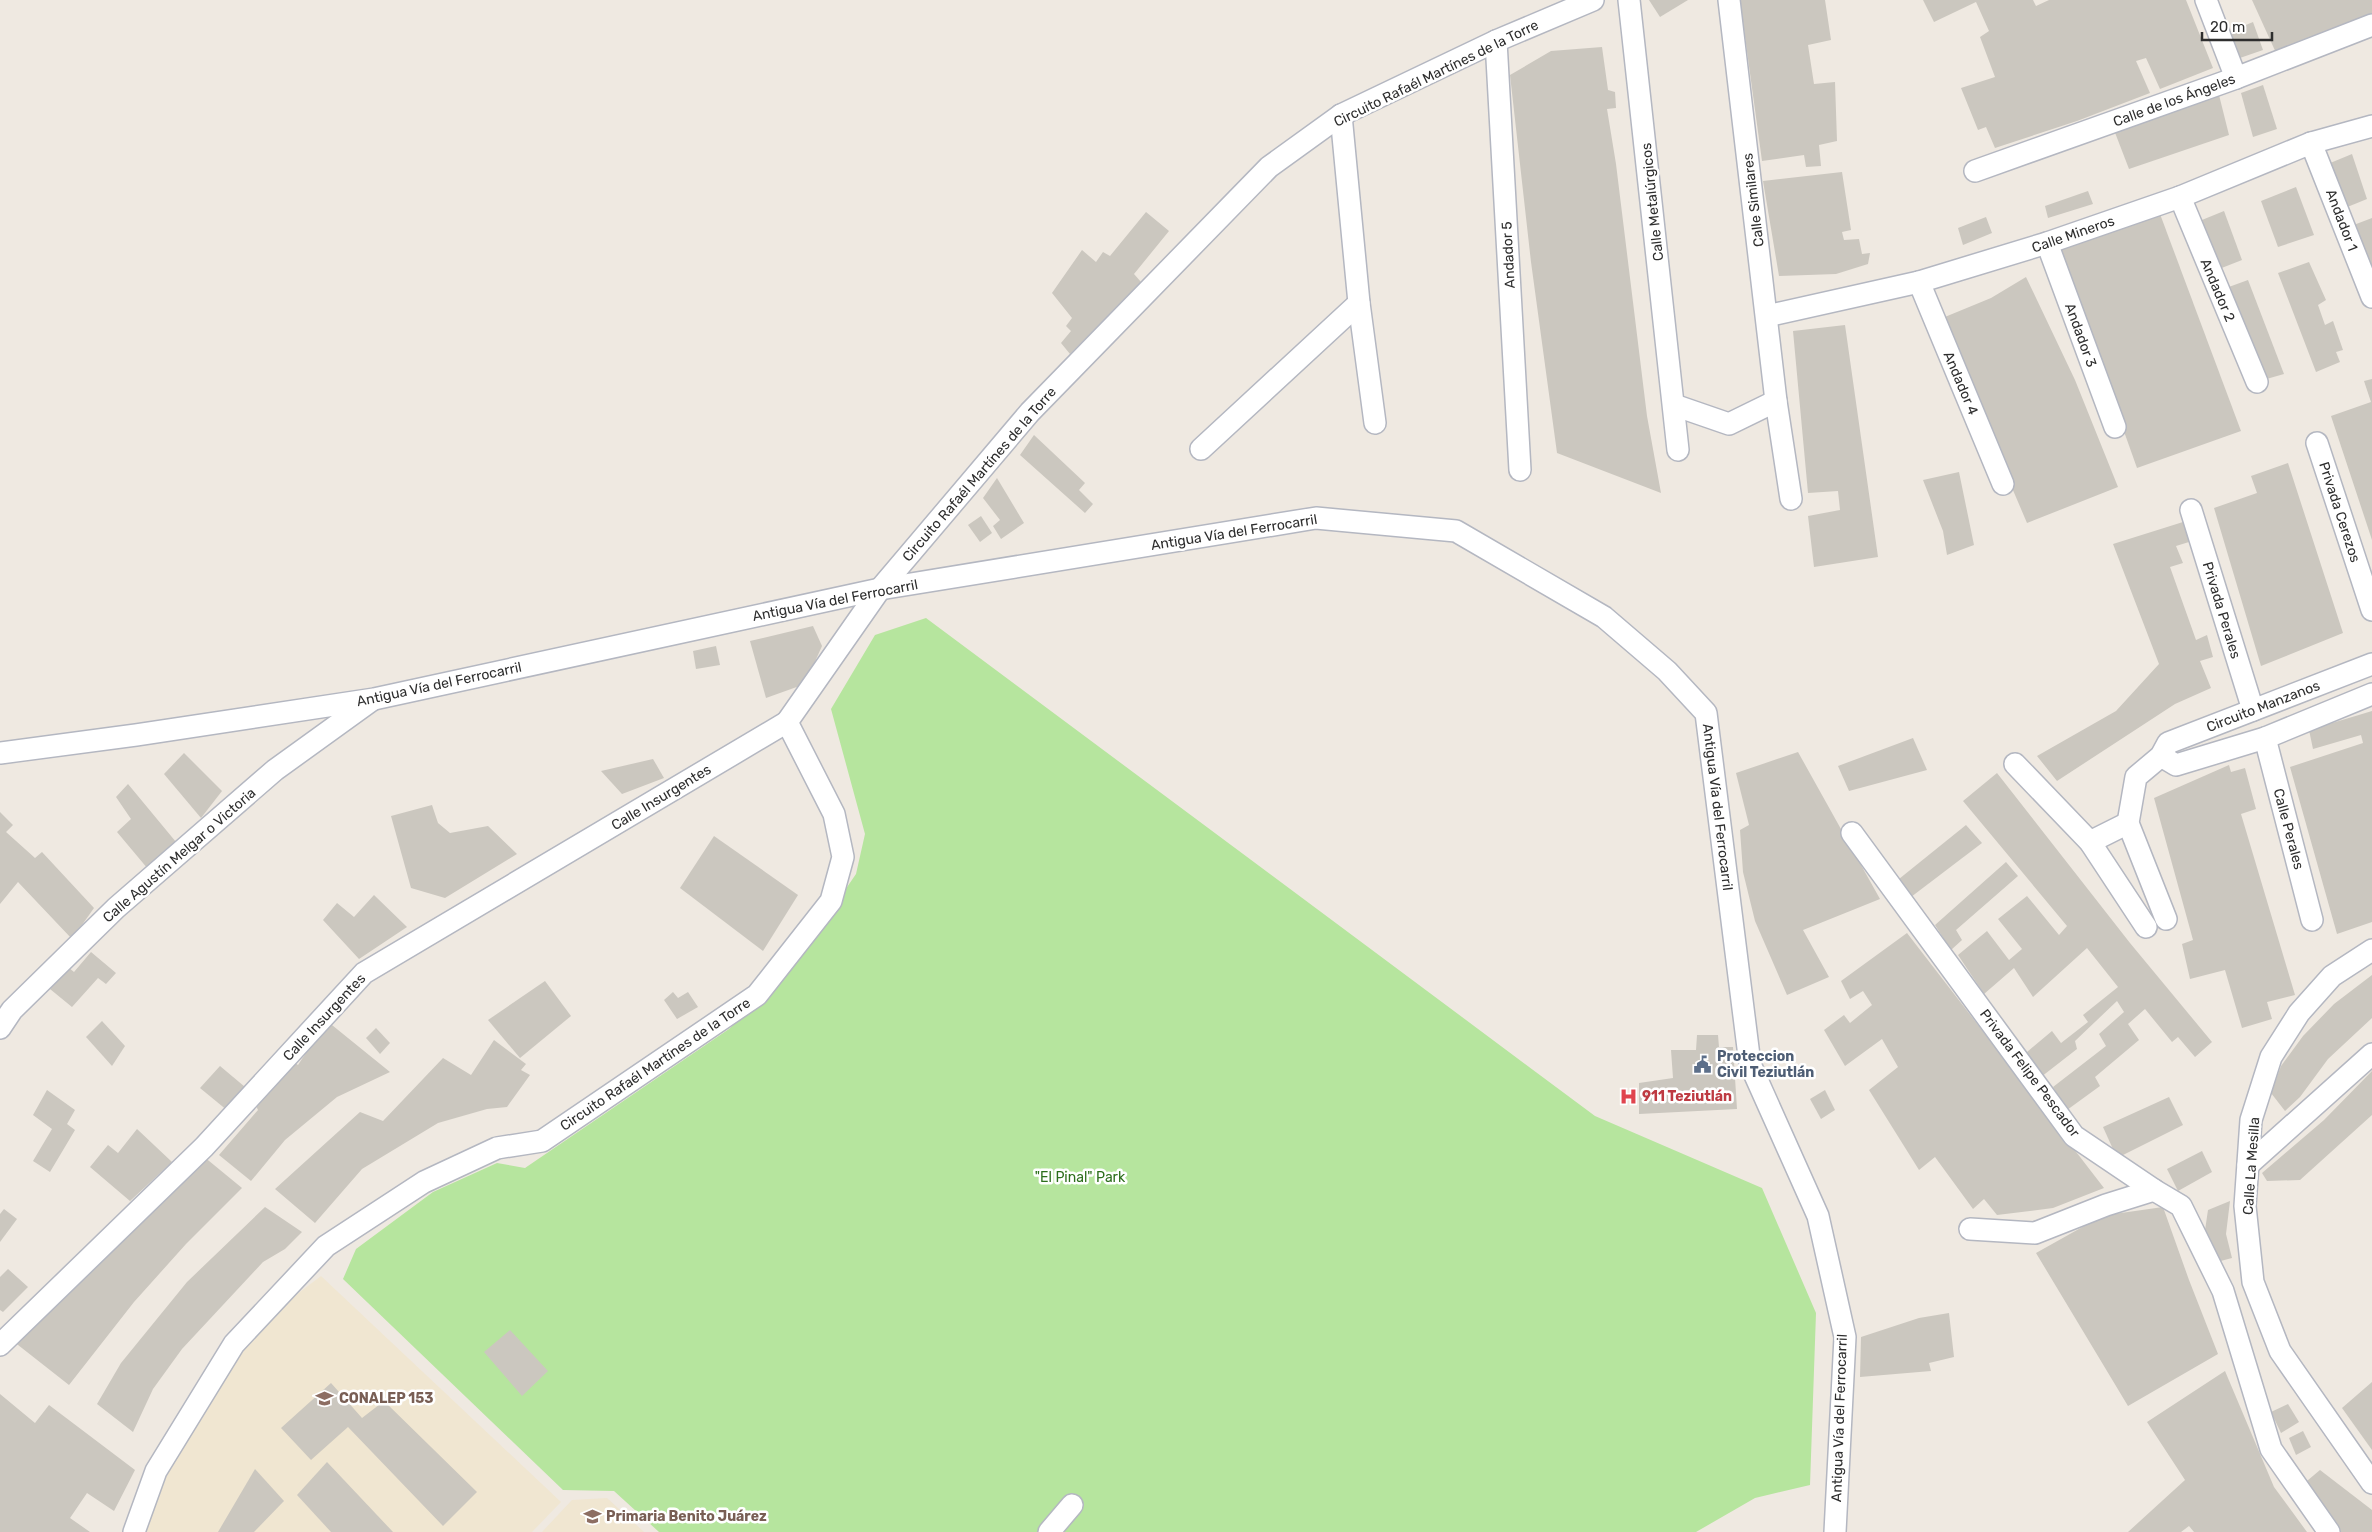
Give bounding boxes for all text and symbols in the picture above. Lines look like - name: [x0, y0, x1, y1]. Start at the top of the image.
- scale bar: [2202, 10, 2272, 42]
- street label: Circuito Rafaél Martínes de la Torre: [1331, 16, 1542, 131]
- text: 20 m: [2210, 18, 2245, 36]
- street label: Calle de los Ángeles: [2110, 70, 2238, 130]
- street label: Calle Metalúrgicos: [1638, 142, 1667, 262]
- street label: Calle Similares: [1739, 152, 1768, 248]
- street label: Andador 1: [2322, 187, 2361, 253]
- street label: Calle Mineros: [2030, 212, 2117, 257]
- street label: Andador 5: [1498, 221, 1519, 289]
- street label: Andador 2: [2197, 256, 2238, 324]
- street label: Andador 3: [2061, 301, 2100, 370]
- street label: Andador 4: [1940, 349, 1982, 418]
- street label: Circuito Rafaél Martínes de la Torre: [899, 383, 1060, 565]
- street label: Privada Cerezos: [2315, 460, 2364, 565]
- street label: Antigua Vía del Ferrocarril: [1150, 511, 1318, 554]
- street label: Privada Perales: [2199, 560, 2244, 661]
- street label: Antigua Vía del Ferrocarril: [751, 576, 919, 625]
- street label: Antigua Vía del Ferrocarril: [355, 659, 523, 710]
- street label: Circuito Manzanos: [2204, 677, 2322, 736]
- street label: Antigua Vía del Ferrocarril: [1699, 723, 1736, 892]
- street label: Calle Insurgentes: [608, 761, 714, 834]
- street label: Calle Agustín Melgar o Victoria: [99, 784, 259, 926]
- street label: Calle Perales: [2270, 787, 2307, 872]
- street label: Calle Insurgentes: [280, 970, 369, 1065]
- street label: Circuito Rafaél Martínes de la Torre: [557, 994, 754, 1135]
- street label: Privada Felipe Pescador: [1976, 1006, 2084, 1141]
- place label: Proteccion Civil Teziutlán: [1717, 1048, 1814, 1081]
- public building icon: Proteccion Civil Teziutlán: [1693, 1054, 1713, 1074]
- hospital icon: 911 Teziutlán: [1618, 1086, 1638, 1106]
- place label: 911 Teziutlán: [1642, 1088, 1732, 1105]
- street label: Calle La Mesilla: [2240, 1116, 2263, 1216]
- park label: "El Pinal" Park: [1035, 1169, 1126, 1186]
- street label: Antigua Vía del Ferrocarril: [1828, 1334, 1851, 1502]
- school or university icon: CONALEP 153: [315, 1388, 335, 1408]
- place label: CONALEP 153: [339, 1390, 434, 1407]
- school or university icon: Primaria Benito Juárez: [582, 1506, 602, 1526]
- place label: Primaria Benito Juárez: [606, 1508, 767, 1525]

